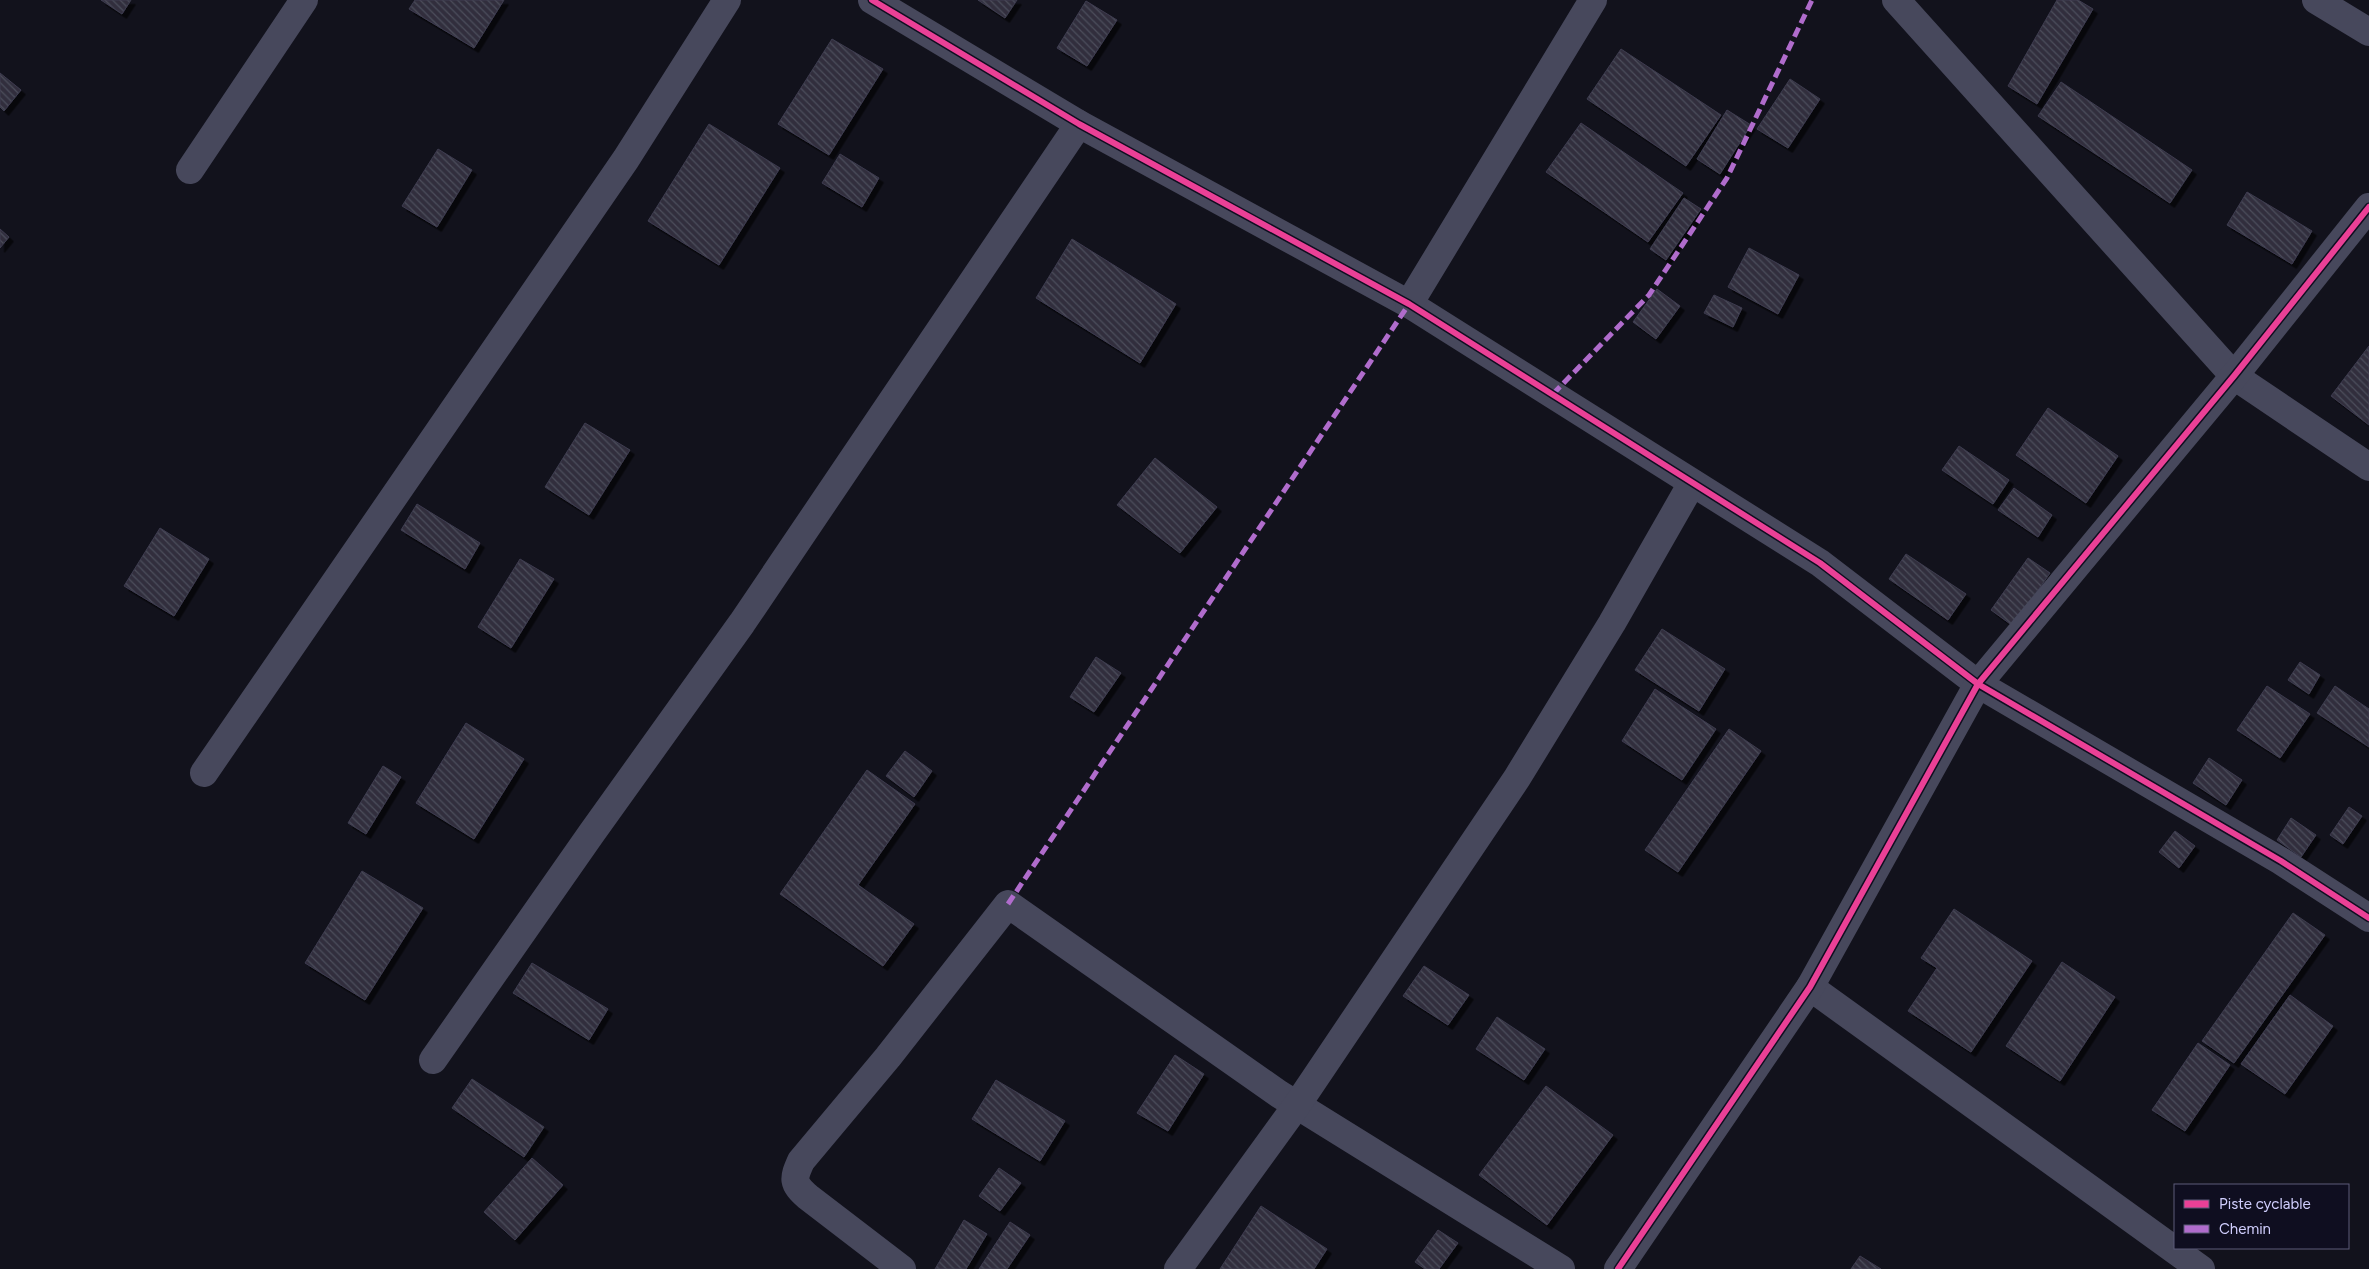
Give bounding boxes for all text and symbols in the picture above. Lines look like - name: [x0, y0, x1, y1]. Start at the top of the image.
- legend: [2174, 1184, 2349, 1249]
- text: Piste cyclable: [2219, 1195, 2311, 1213]
- text: Chemin: [2219, 1220, 2271, 1238]

